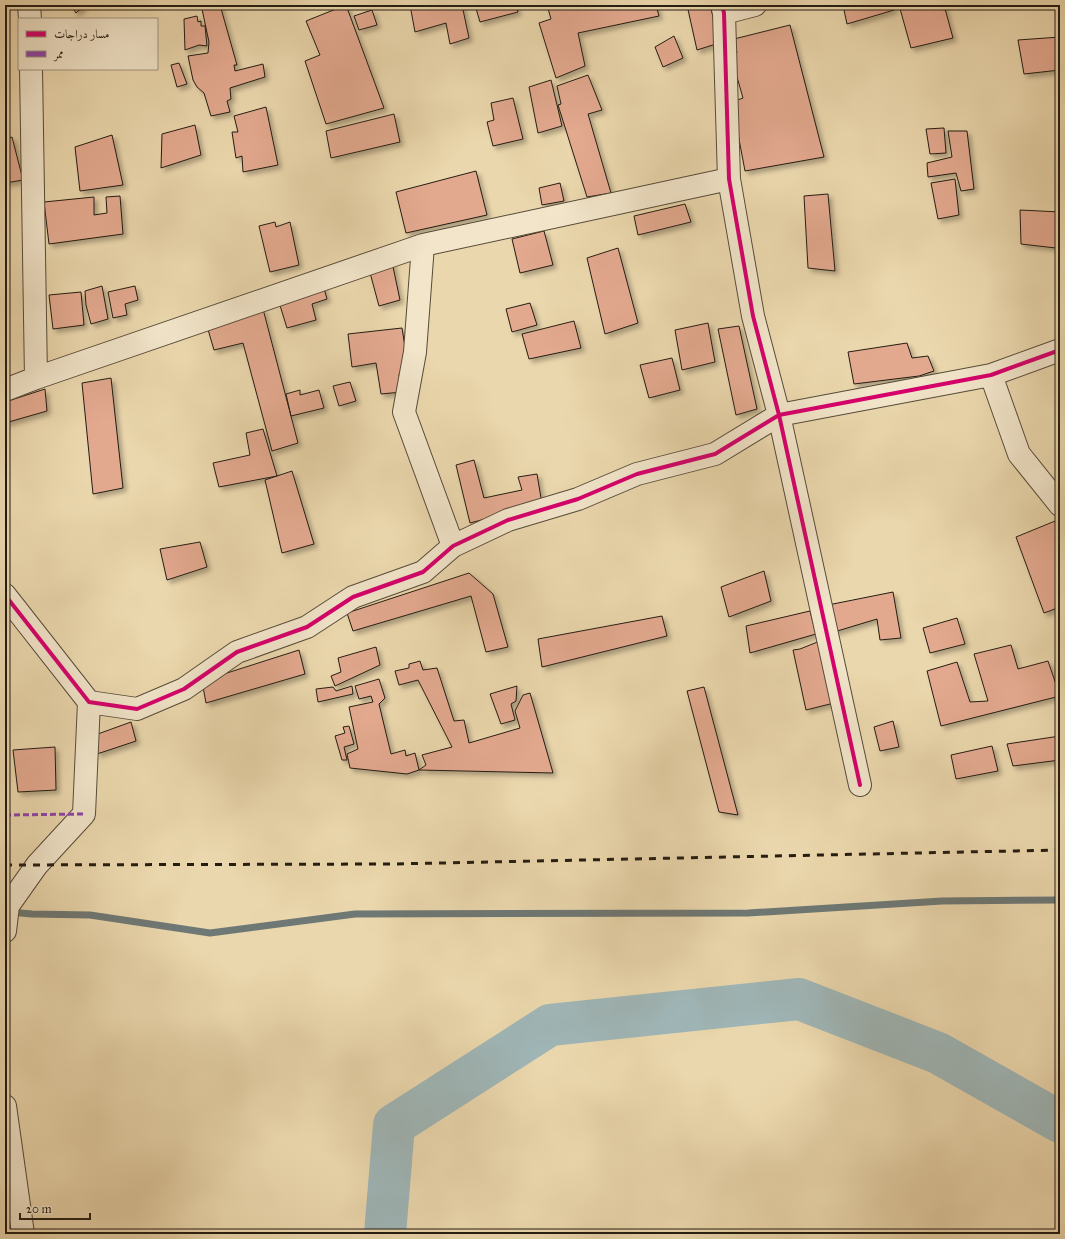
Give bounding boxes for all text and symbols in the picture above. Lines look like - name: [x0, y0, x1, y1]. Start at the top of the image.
- legend: [18, 18, 158, 70]
- text: مسار دراجات: [54, 27, 110, 41]
- text: ممر: [52, 47, 64, 62]
- scale bar: [20, 1195, 90, 1221]
- text: 20 m: [26, 1202, 52, 1216]

